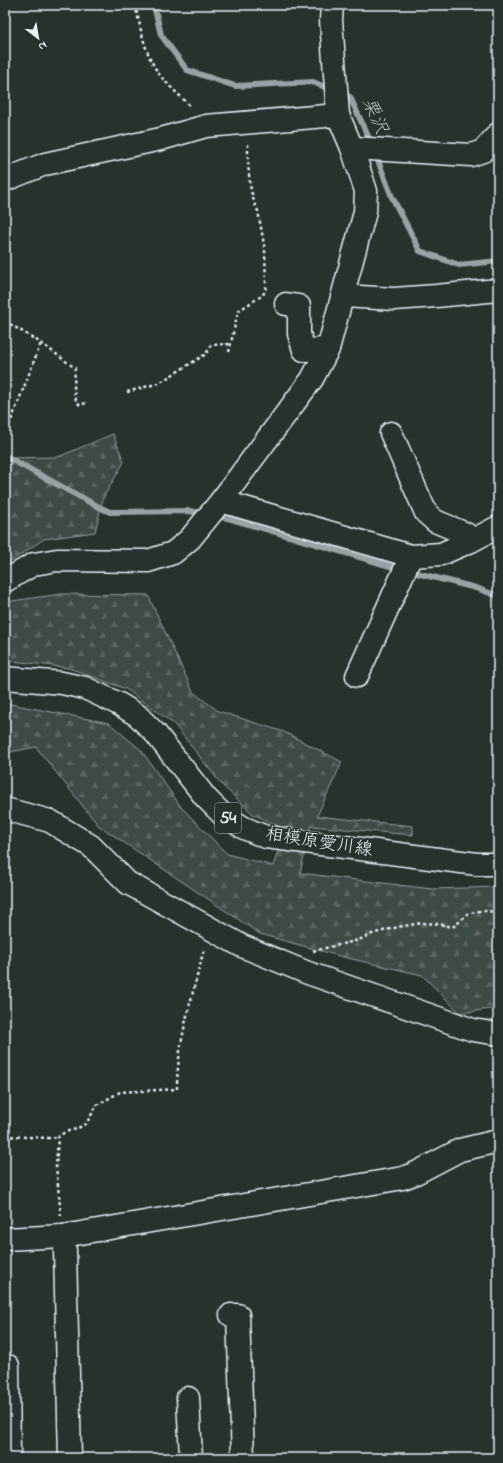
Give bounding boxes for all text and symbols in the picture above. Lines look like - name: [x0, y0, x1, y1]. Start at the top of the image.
- north arrow: [18, 18, 58, 58]
- text: N: [35, 37, 50, 54]
- water label: 栗沢: [354, 93, 394, 140]
- road number: 54: [215, 803, 241, 833]
- street label: 相模原愛川線: [264, 822, 374, 864]

